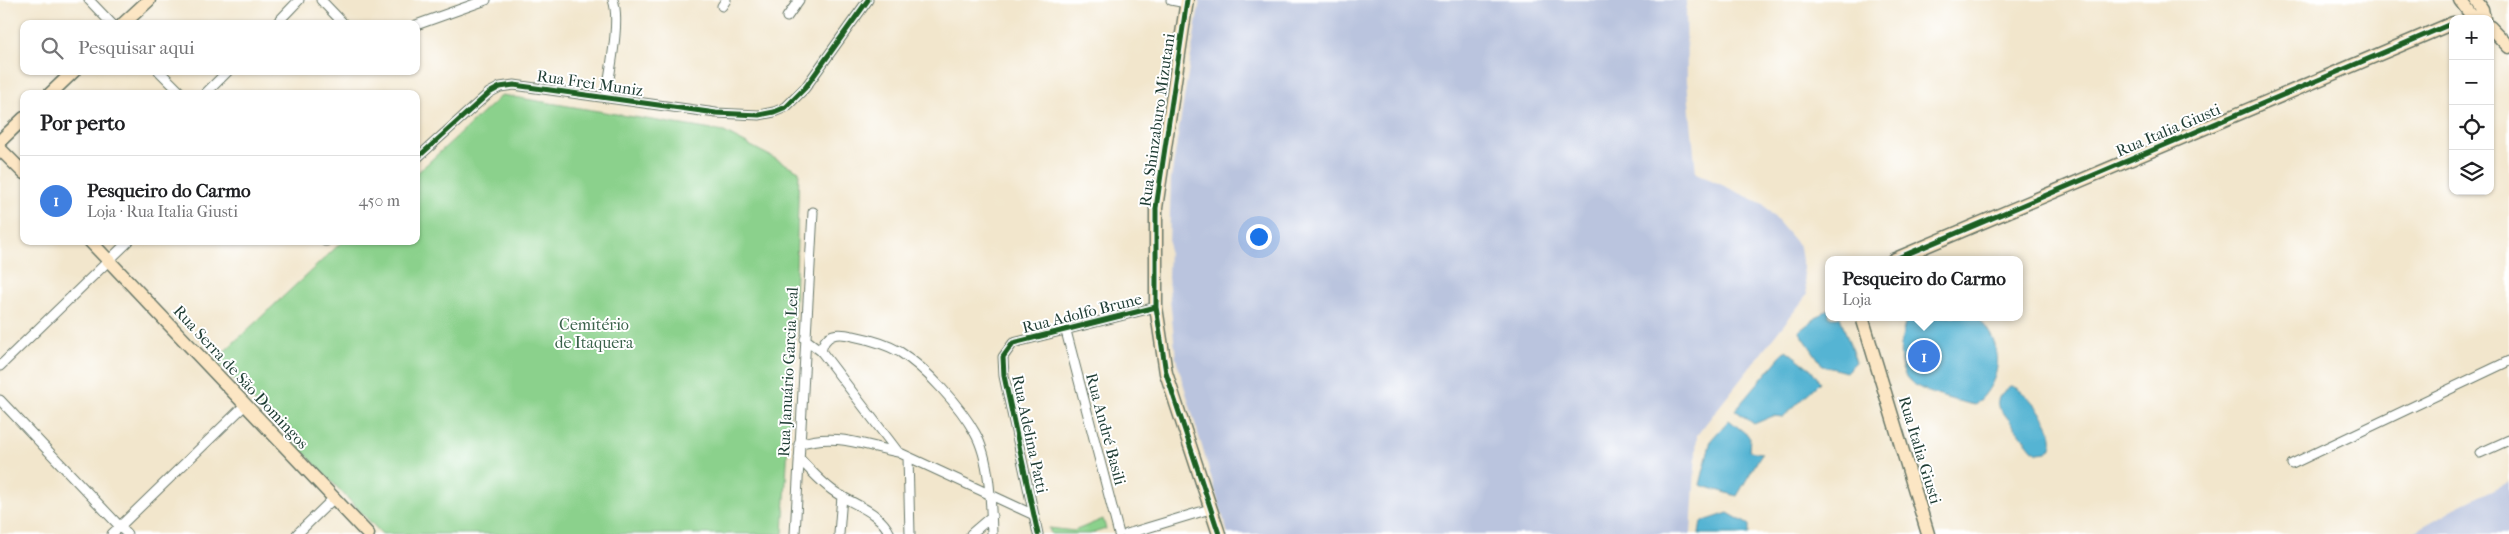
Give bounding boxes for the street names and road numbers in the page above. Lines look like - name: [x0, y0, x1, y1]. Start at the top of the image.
- street label: Rua Shinzaburo Mizutani: [1135, 32, 1179, 208]
- street label: Rua Frei Muniz: [536, 66, 644, 100]
- street label: Rua Italia Giusti: [2113, 99, 2223, 161]
- street label: Rua Januário Garcia Leal: [774, 286, 802, 458]
- street label: Rua Adolfo Brune: [1020, 289, 1144, 337]
- street label: Rua Serra de São Domingos: [170, 301, 313, 453]
- street label: Rua André Basili: [1082, 371, 1130, 487]
- street label: Rua Adelina Patti: [1008, 373, 1052, 495]
- street label: Rua Italia Giusti: [1895, 394, 1945, 506]

